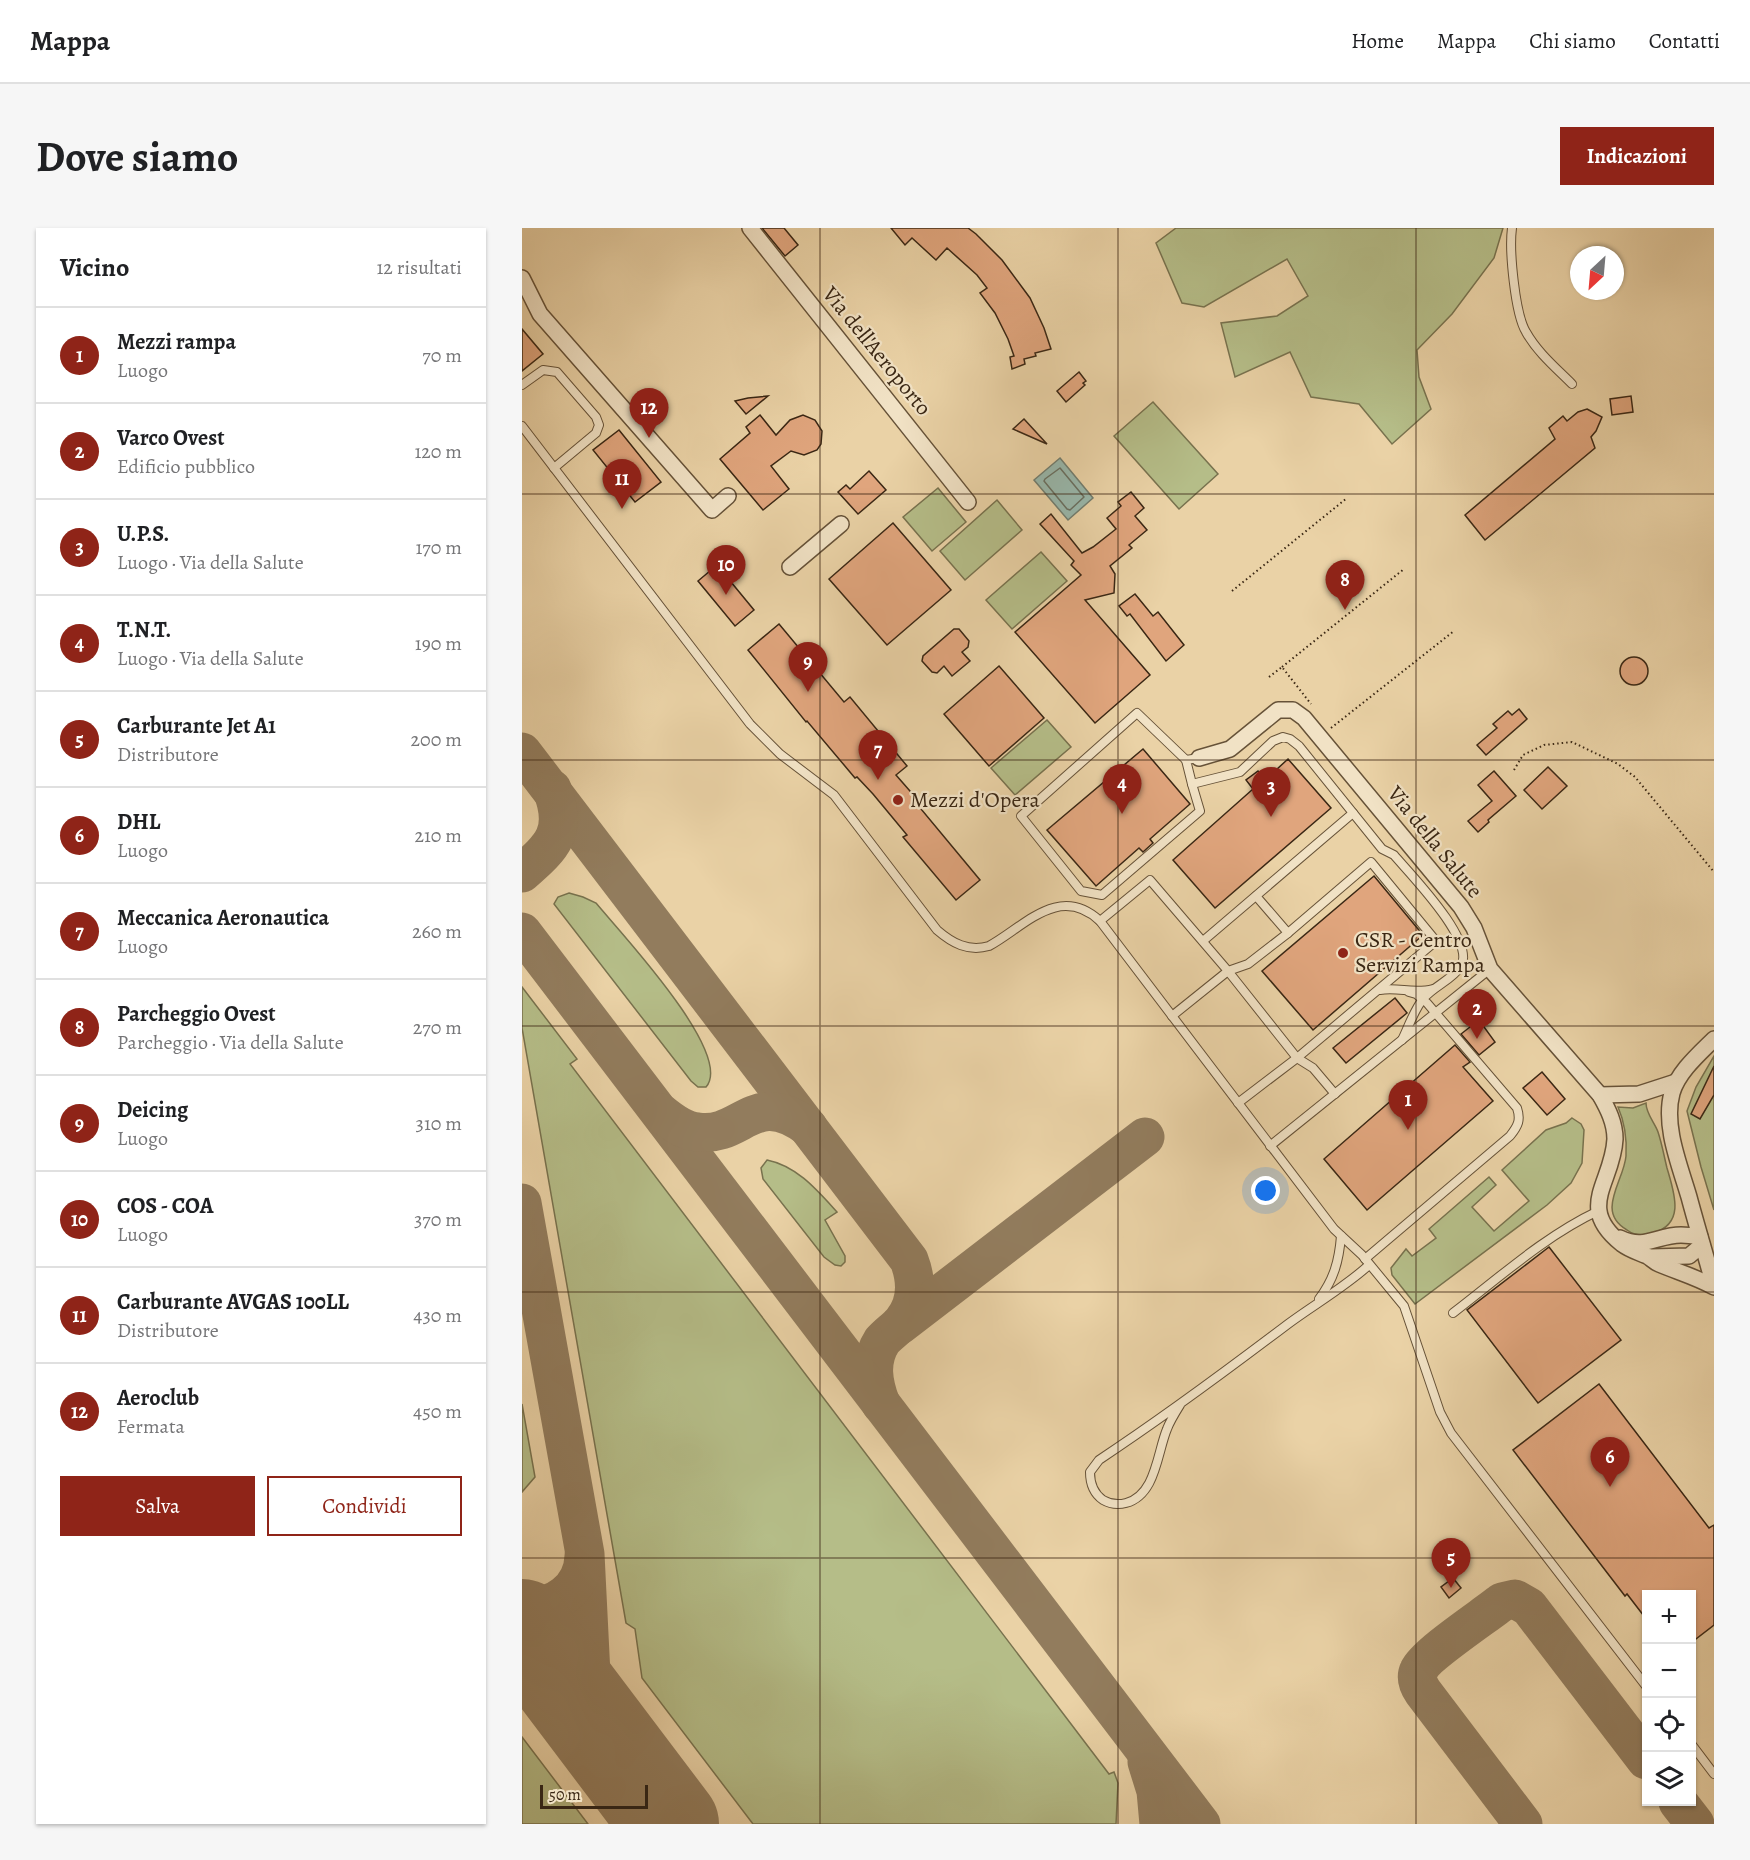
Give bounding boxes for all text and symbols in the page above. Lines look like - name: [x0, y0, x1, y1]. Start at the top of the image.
- text: Mappa: [30, 22, 110, 60]
- text: Home: [1351, 27, 1404, 55]
- text: Mappa: [1437, 27, 1496, 55]
- text: Chi siamo: [1529, 27, 1616, 55]
- text: Contatti: [1649, 27, 1720, 55]
- button: Indicazioni: [1560, 127, 1714, 185]
- text: Dove siamo: [36, 128, 238, 185]
- north arrow: [1570, 246, 1624, 300]
- text: Vicino: [60, 250, 129, 285]
- text: 12 risultati: [377, 254, 462, 281]
- street label: Via dell'Aeroporto: [815, 279, 938, 422]
- text: Mezzi rampa: [117, 327, 236, 357]
- text: 1: [76, 342, 83, 369]
- text: 70 m: [422, 342, 462, 369]
- text: Luogo: [117, 357, 168, 384]
- pin: 12: [630, 388, 668, 438]
- text: Varco Ovest: [117, 423, 225, 453]
- text: 2: [75, 438, 84, 465]
- text: 120 m: [414, 438, 462, 465]
- text: Edificio pubblico: [117, 453, 255, 480]
- pin: 11: [602, 460, 642, 509]
- text: U.P.S.: [117, 519, 169, 549]
- text: 3: [75, 534, 84, 561]
- text: 170 m: [416, 534, 462, 561]
- pin: 10: [706, 546, 746, 595]
- text: Luogo · Via della Salute: [117, 549, 304, 576]
- pin: 8: [1326, 560, 1364, 610]
- text: T.N.T.: [117, 615, 171, 645]
- text: 4: [75, 630, 84, 657]
- text: 190 m: [415, 630, 462, 657]
- pin: 9: [788, 642, 828, 692]
- text: Luogo · Via della Salute: [117, 645, 304, 672]
- text: Carburante Jet A1: [117, 711, 276, 741]
- text: 5: [75, 726, 84, 753]
- text: 200 m: [411, 726, 462, 753]
- pin: 7: [858, 730, 898, 780]
- text: Distributore: [117, 741, 219, 768]
- pin: 4: [1102, 764, 1142, 814]
- pin: 3: [1252, 768, 1290, 817]
- street label: Via della Salute: [1380, 779, 1490, 904]
- place label: Mezzi d'Opera: [910, 785, 1040, 815]
- marker: Mezzi d'Opera: [891, 793, 905, 807]
- text: DHL: [117, 807, 160, 837]
- text: 6: [75, 822, 84, 849]
- text: 210 m: [414, 822, 462, 849]
- text: Luogo: [117, 837, 168, 864]
- text: Meccanica Aeronautica: [117, 903, 329, 933]
- text: 7: [75, 918, 84, 945]
- text: 260 m: [412, 918, 462, 945]
- place label: CSR - Centro Servizi Rampa: [1355, 925, 1486, 980]
- text: Luogo: [117, 933, 168, 960]
- marker: CSR - Centro Servizi Rampa: [1336, 946, 1350, 960]
- pin: 2: [1458, 990, 1496, 1039]
- text: Parcheggio Ovest: [117, 999, 276, 1029]
- text: 8: [75, 1014, 84, 1041]
- text: 270 m: [413, 1014, 462, 1041]
- text: Parcheggio · Via della Salute: [117, 1029, 344, 1056]
- pin: 1: [1388, 1080, 1428, 1130]
- text: Deicing: [117, 1095, 188, 1125]
- text: 9: [75, 1110, 84, 1137]
- text: 310 m: [416, 1110, 462, 1137]
- text: Luogo: [117, 1125, 168, 1152]
- your location: [1251, 1176, 1280, 1205]
- text: COS - COA: [117, 1191, 213, 1221]
- text: 10: [71, 1206, 88, 1233]
- text: 370 m: [414, 1206, 462, 1233]
- text: Luogo: [117, 1221, 168, 1248]
- text: Carburante AVGAS 100LL: [117, 1287, 349, 1317]
- text: 11: [72, 1302, 87, 1329]
- text: 430 m: [413, 1302, 462, 1329]
- text: Distributore: [117, 1317, 219, 1344]
- text: Aeroclub: [117, 1383, 199, 1413]
- text: 12: [71, 1398, 88, 1425]
- text: 450 m: [413, 1398, 462, 1425]
- text: Fermata: [117, 1413, 185, 1440]
- pin: 6: [1590, 1438, 1630, 1487]
- button: Salva: [60, 1476, 255, 1536]
- button: Condividi: [267, 1476, 462, 1536]
- pin: 5: [1432, 1538, 1470, 1588]
- map controls: [1642, 1590, 1696, 1806]
- button: +: [1642, 1590, 1696, 1644]
- button: −: [1642, 1644, 1696, 1698]
- button: locate: [1642, 1698, 1696, 1752]
- button: layers: [1642, 1752, 1696, 1806]
- scale bar: [540, 1782, 648, 1810]
- text: 50 m: [549, 1784, 581, 1806]

